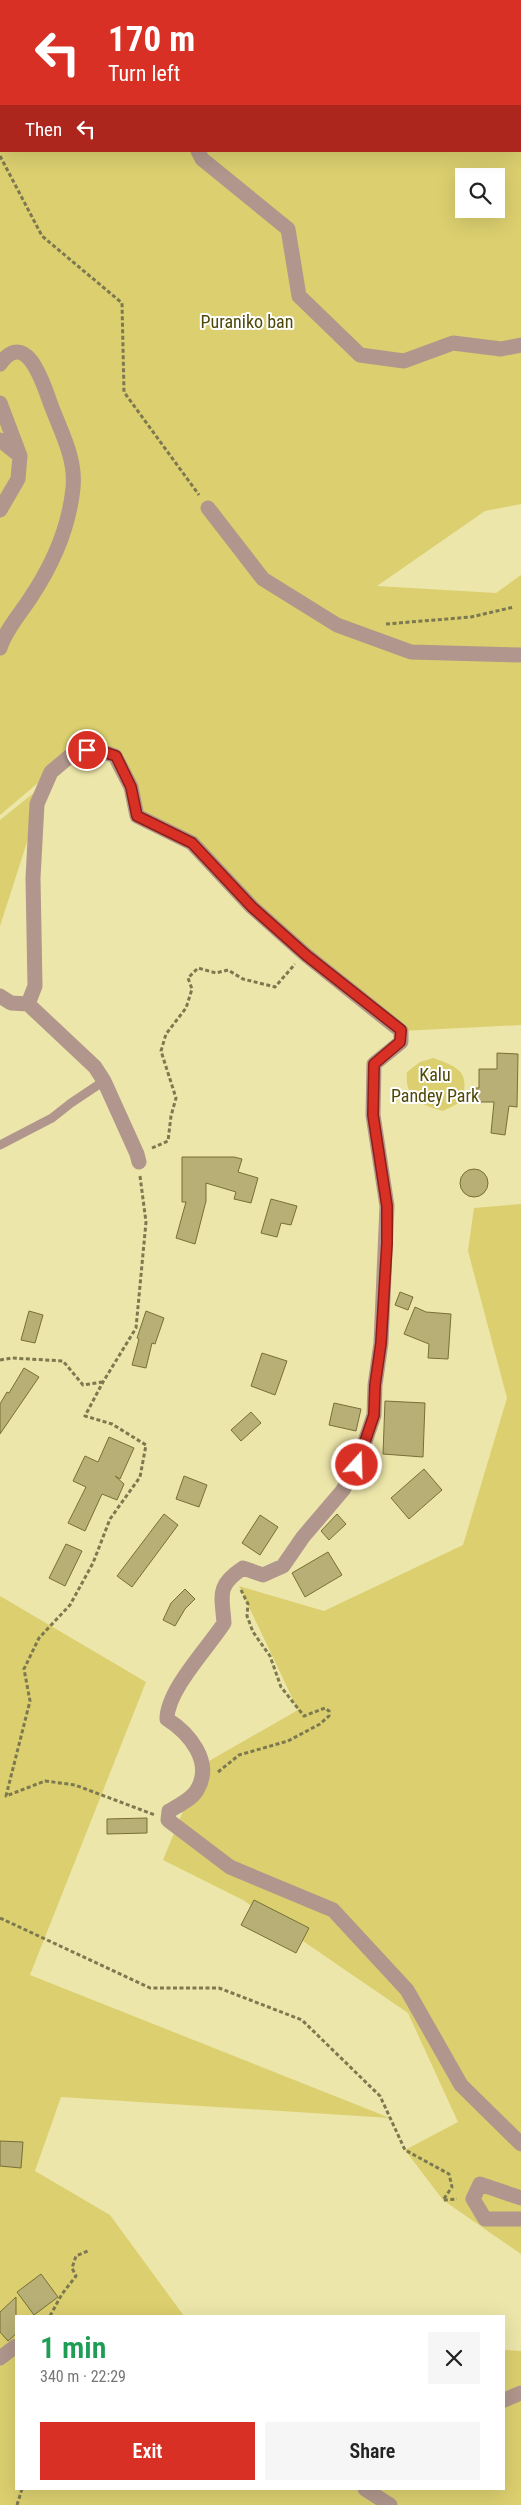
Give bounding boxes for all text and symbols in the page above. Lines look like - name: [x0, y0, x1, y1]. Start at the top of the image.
- text: 170 m: [108, 19, 195, 60]
- icon: left: [25, 20, 90, 85]
- text: Turn left: [108, 61, 180, 86]
- icon: left: [72, 115, 100, 143]
- text: Then: [25, 118, 62, 141]
- map controls: [455, 168, 505, 218]
- button: search: [455, 168, 505, 218]
- park label: Puraniko ban: [201, 311, 293, 332]
- pin: [66, 729, 108, 771]
- icon: arrive: [73, 736, 101, 764]
- park label: Kalu Pandey Park: [391, 1064, 479, 1106]
- position arrow: [330, 1438, 382, 1490]
- text: 1 min: [40, 2330, 106, 2365]
- button: close: [428, 2332, 480, 2384]
- text: 340 m · 22:29: [40, 2367, 126, 2386]
- button: Exit: [40, 2422, 255, 2480]
- button: Share: [265, 2422, 480, 2480]

